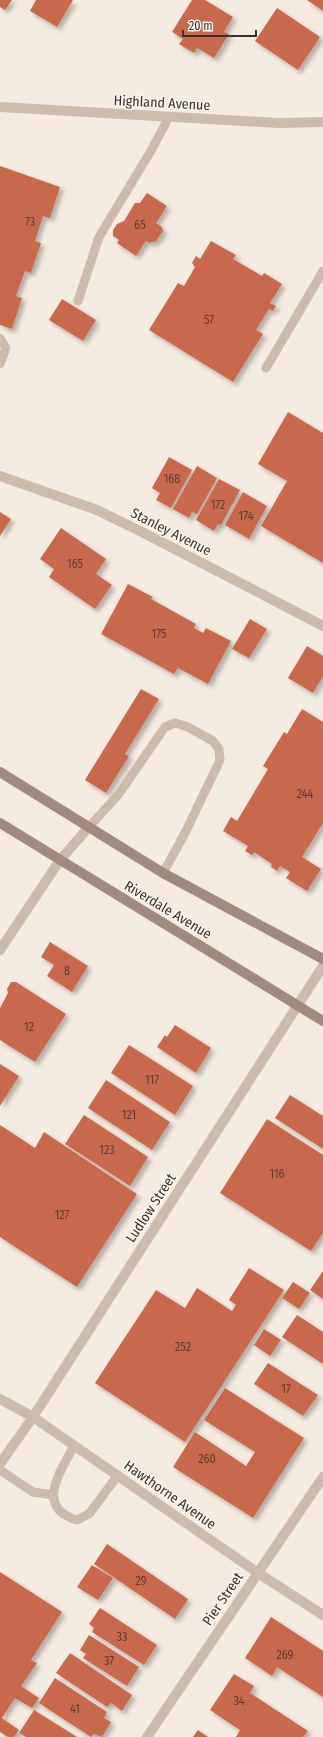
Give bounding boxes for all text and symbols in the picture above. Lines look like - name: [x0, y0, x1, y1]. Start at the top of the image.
- scale bar: [183, 12, 256, 38]
- text: 20 m: [189, 19, 213, 33]
- street label: Highland Avenue: [113, 92, 211, 114]
- house number: 73: [25, 215, 35, 229]
- house number: 65: [134, 218, 146, 232]
- house number: 57: [204, 313, 214, 327]
- house number: 168: [164, 472, 180, 486]
- house number: 172: [211, 498, 225, 512]
- street label: Stanley Avenue: [128, 505, 214, 560]
- house number: 174: [239, 509, 254, 523]
- house number: 165: [67, 557, 84, 571]
- house number: 175: [152, 627, 167, 641]
- house number: 244: [297, 787, 314, 801]
- street label: Riverdale Avenue: [121, 877, 215, 943]
- house number: 8: [64, 964, 70, 978]
- house number: 12: [24, 1020, 34, 1034]
- house number: 117: [145, 1073, 159, 1087]
- house number: 121: [122, 1108, 136, 1122]
- house number: 123: [99, 1143, 115, 1157]
- house number: 116: [269, 1167, 285, 1181]
- street label: Ludlow Street: [122, 1170, 180, 1246]
- house number: 127: [55, 1208, 70, 1222]
- house number: 252: [175, 1340, 191, 1354]
- house number: 17: [281, 1382, 291, 1396]
- house number: 260: [198, 1452, 216, 1466]
- street label: Hawthorne Avenue: [121, 1457, 219, 1533]
- street label: Pier Street: [199, 1569, 247, 1629]
- house number: 29: [135, 1574, 147, 1588]
- house number: 33: [117, 1630, 127, 1644]
- house number: 269: [277, 1648, 294, 1662]
- house number: 37: [104, 1654, 114, 1668]
- house number: 34: [233, 1694, 245, 1708]
- house number: 41: [70, 1702, 80, 1716]

